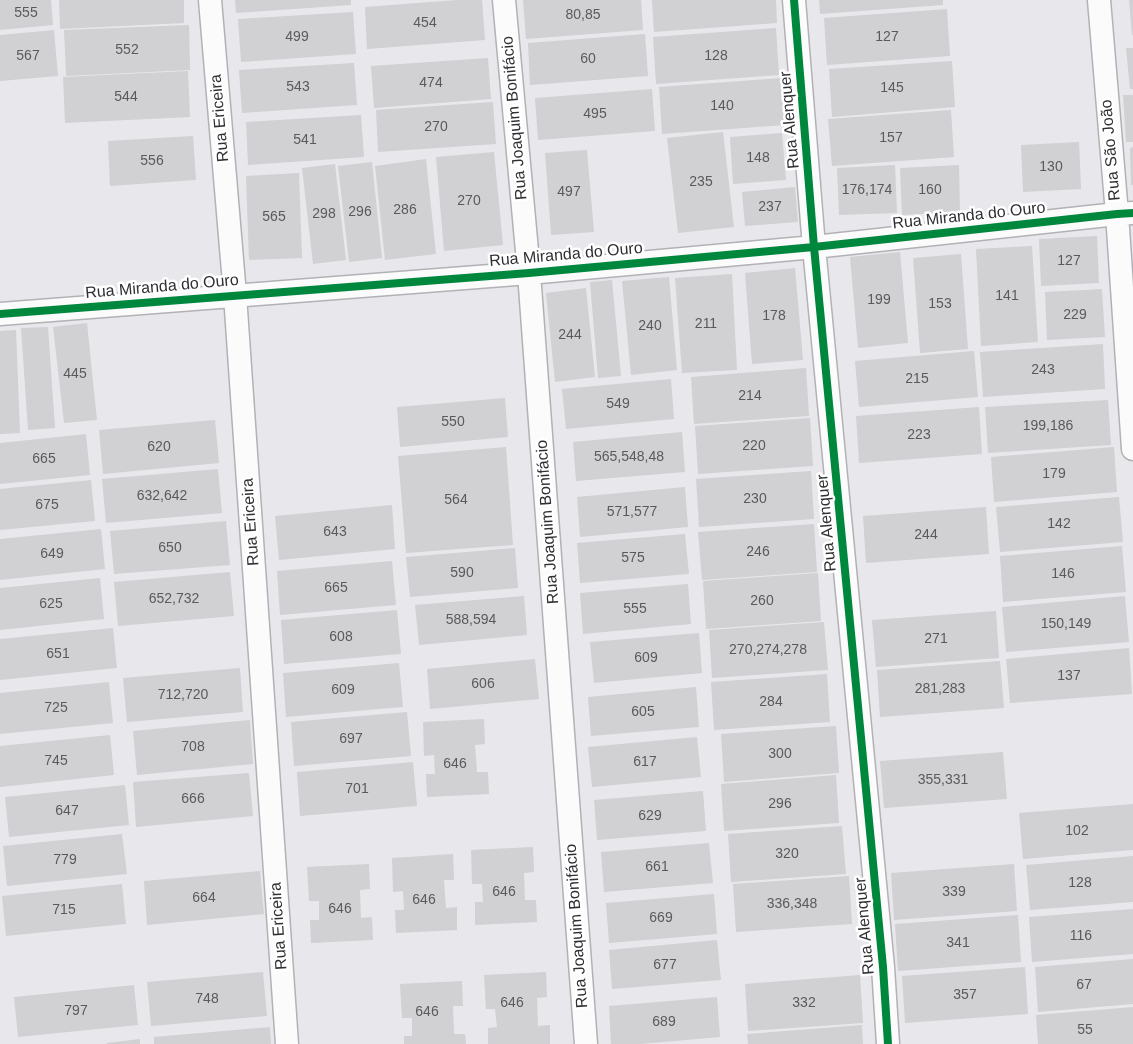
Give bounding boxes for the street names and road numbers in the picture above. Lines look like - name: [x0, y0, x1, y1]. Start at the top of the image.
- street label: Rua Joaquim Bonifácio: [498, 35, 532, 201]
- street label: Rua Alenquer: [776, 70, 804, 170]
- street label: Rua Ericeira: [207, 73, 233, 163]
- street label: Rua São João: [1097, 99, 1125, 201]
- street label: Rua Miranda do Ouro: [891, 198, 1047, 234]
- street label: Rua Miranda do Ouro: [489, 239, 643, 271]
- street label: Rua Miranda do Ouro: [85, 271, 239, 303]
- street label: Rua Joaquim Bonifácio: [533, 439, 563, 605]
- street label: Rua Alenquer: [813, 473, 841, 573]
- street label: Rua Ericeira: [238, 477, 264, 567]
- street label: Rua Joaquim Bonifácio: [562, 843, 592, 1009]
- street label: Rua Alenquer: [851, 876, 879, 976]
- street label: Rua Ericeira: [266, 881, 292, 971]

